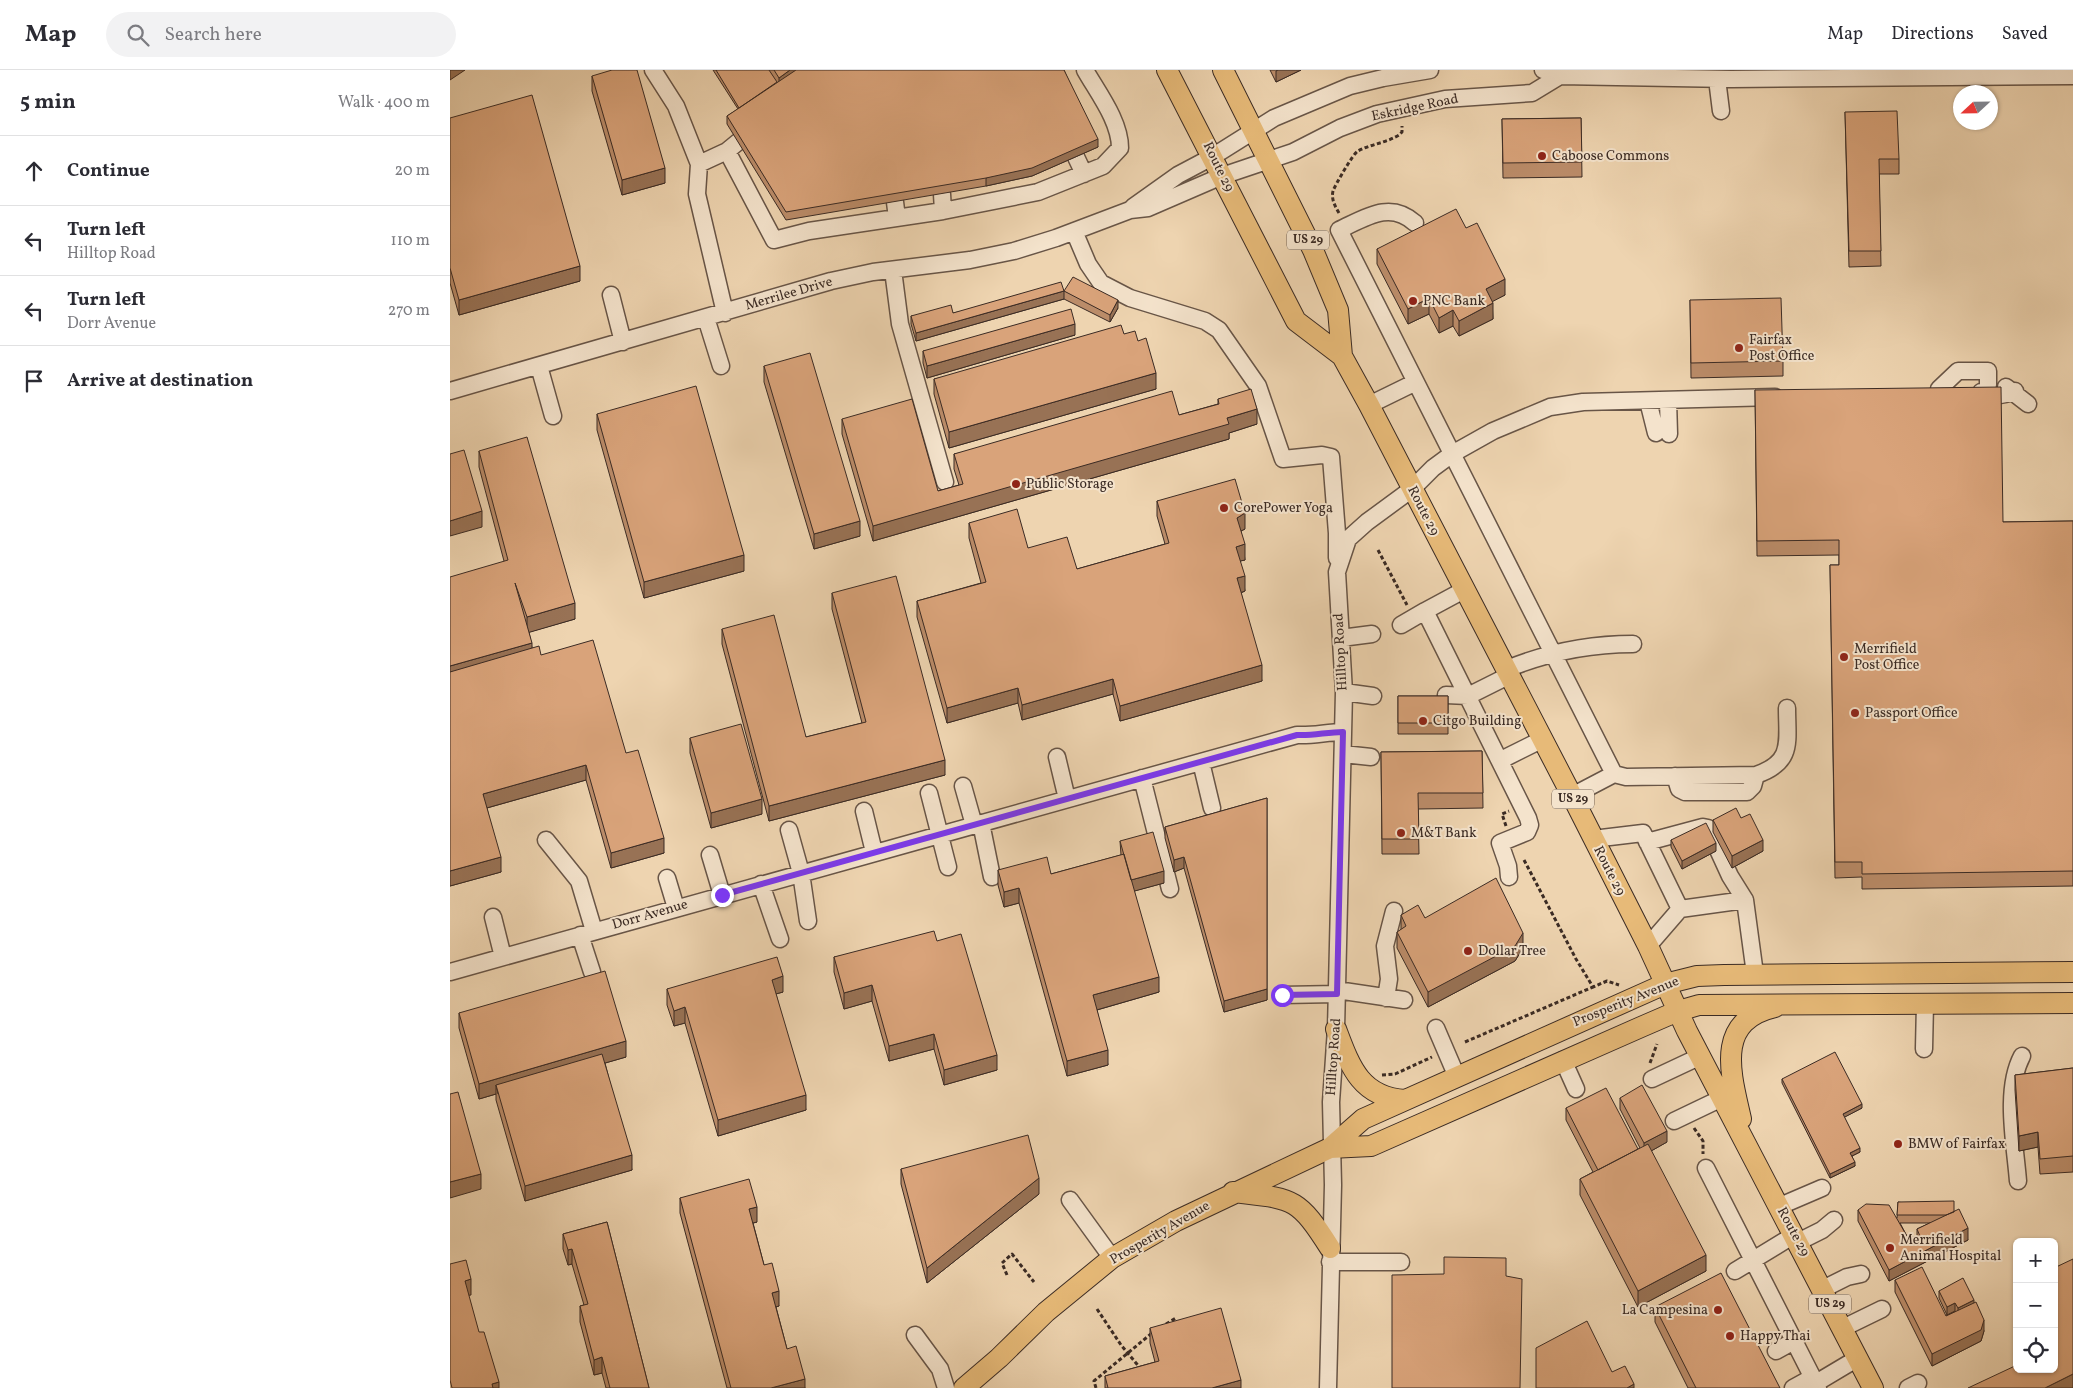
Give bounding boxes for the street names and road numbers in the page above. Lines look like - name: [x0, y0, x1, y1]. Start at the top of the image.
- street label: Eskridge Road: [1370, 90, 1460, 126]
- street label: Route 29: [1198, 139, 1238, 195]
- road number: US 29: [1287, 230, 1329, 250]
- street label: Merrilee Drive: [743, 272, 835, 316]
- street label: Route 29: [1402, 483, 1444, 539]
- street label: Hilltop Road: [1329, 613, 1353, 691]
- road number: US 29: [1552, 790, 1594, 809]
- street label: Route 29: [1588, 843, 1630, 899]
- street label: Dorr Avenue: [610, 895, 690, 935]
- street label: Prosperity Avenue: [1570, 972, 1682, 1032]
- street label: Hilltop Road: [1322, 1017, 1346, 1096]
- street label: Prosperity Avenue: [1106, 1196, 1214, 1269]
- street label: Route 29: [1772, 1204, 1814, 1260]
- road number: US 29: [1809, 1294, 1851, 1314]

